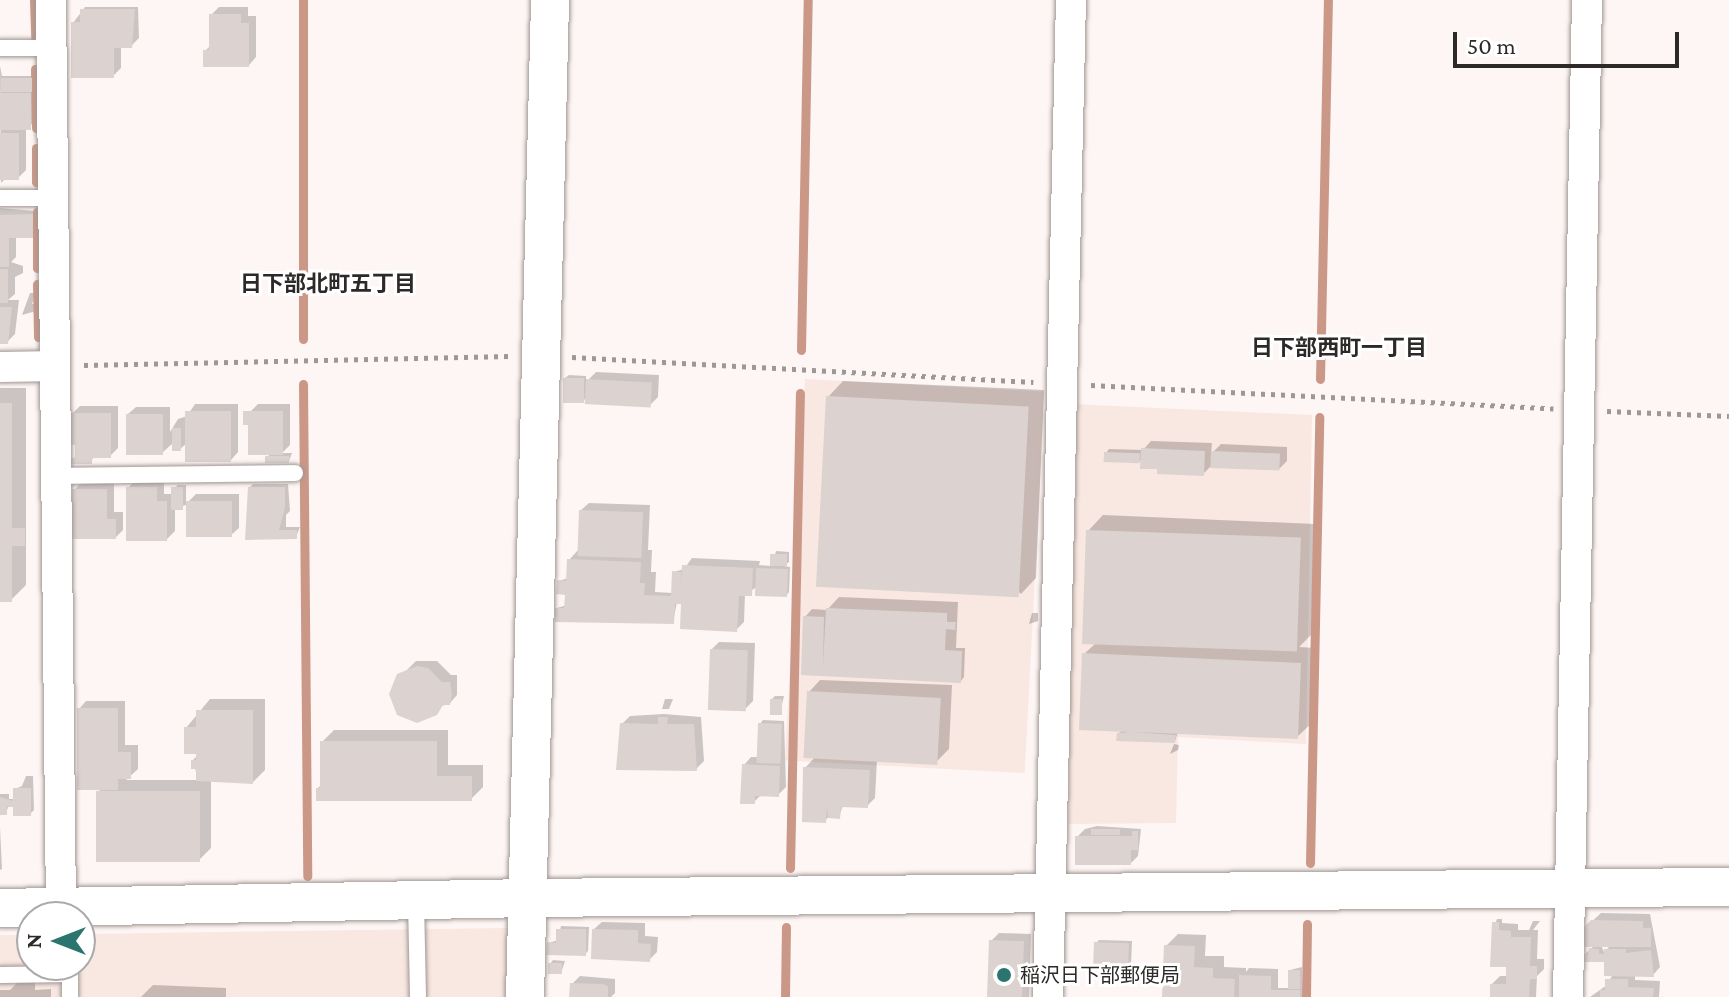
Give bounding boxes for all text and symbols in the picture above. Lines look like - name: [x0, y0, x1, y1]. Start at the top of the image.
- scale bar: [1457, 16, 1683, 66]
- text: 50 m: [1467, 32, 1516, 59]
- district label: 日下部北町五丁目: [240, 271, 416, 297]
- district label: 日下部西町一丁目: [1251, 335, 1427, 361]
- north arrow: [16, 901, 96, 981]
- text: N: [21, 934, 46, 949]
- place label: 稲沢日下部郵便局: [1020, 963, 1180, 987]
- marker: 稲沢日下部郵便局: [995, 966, 1013, 984]

